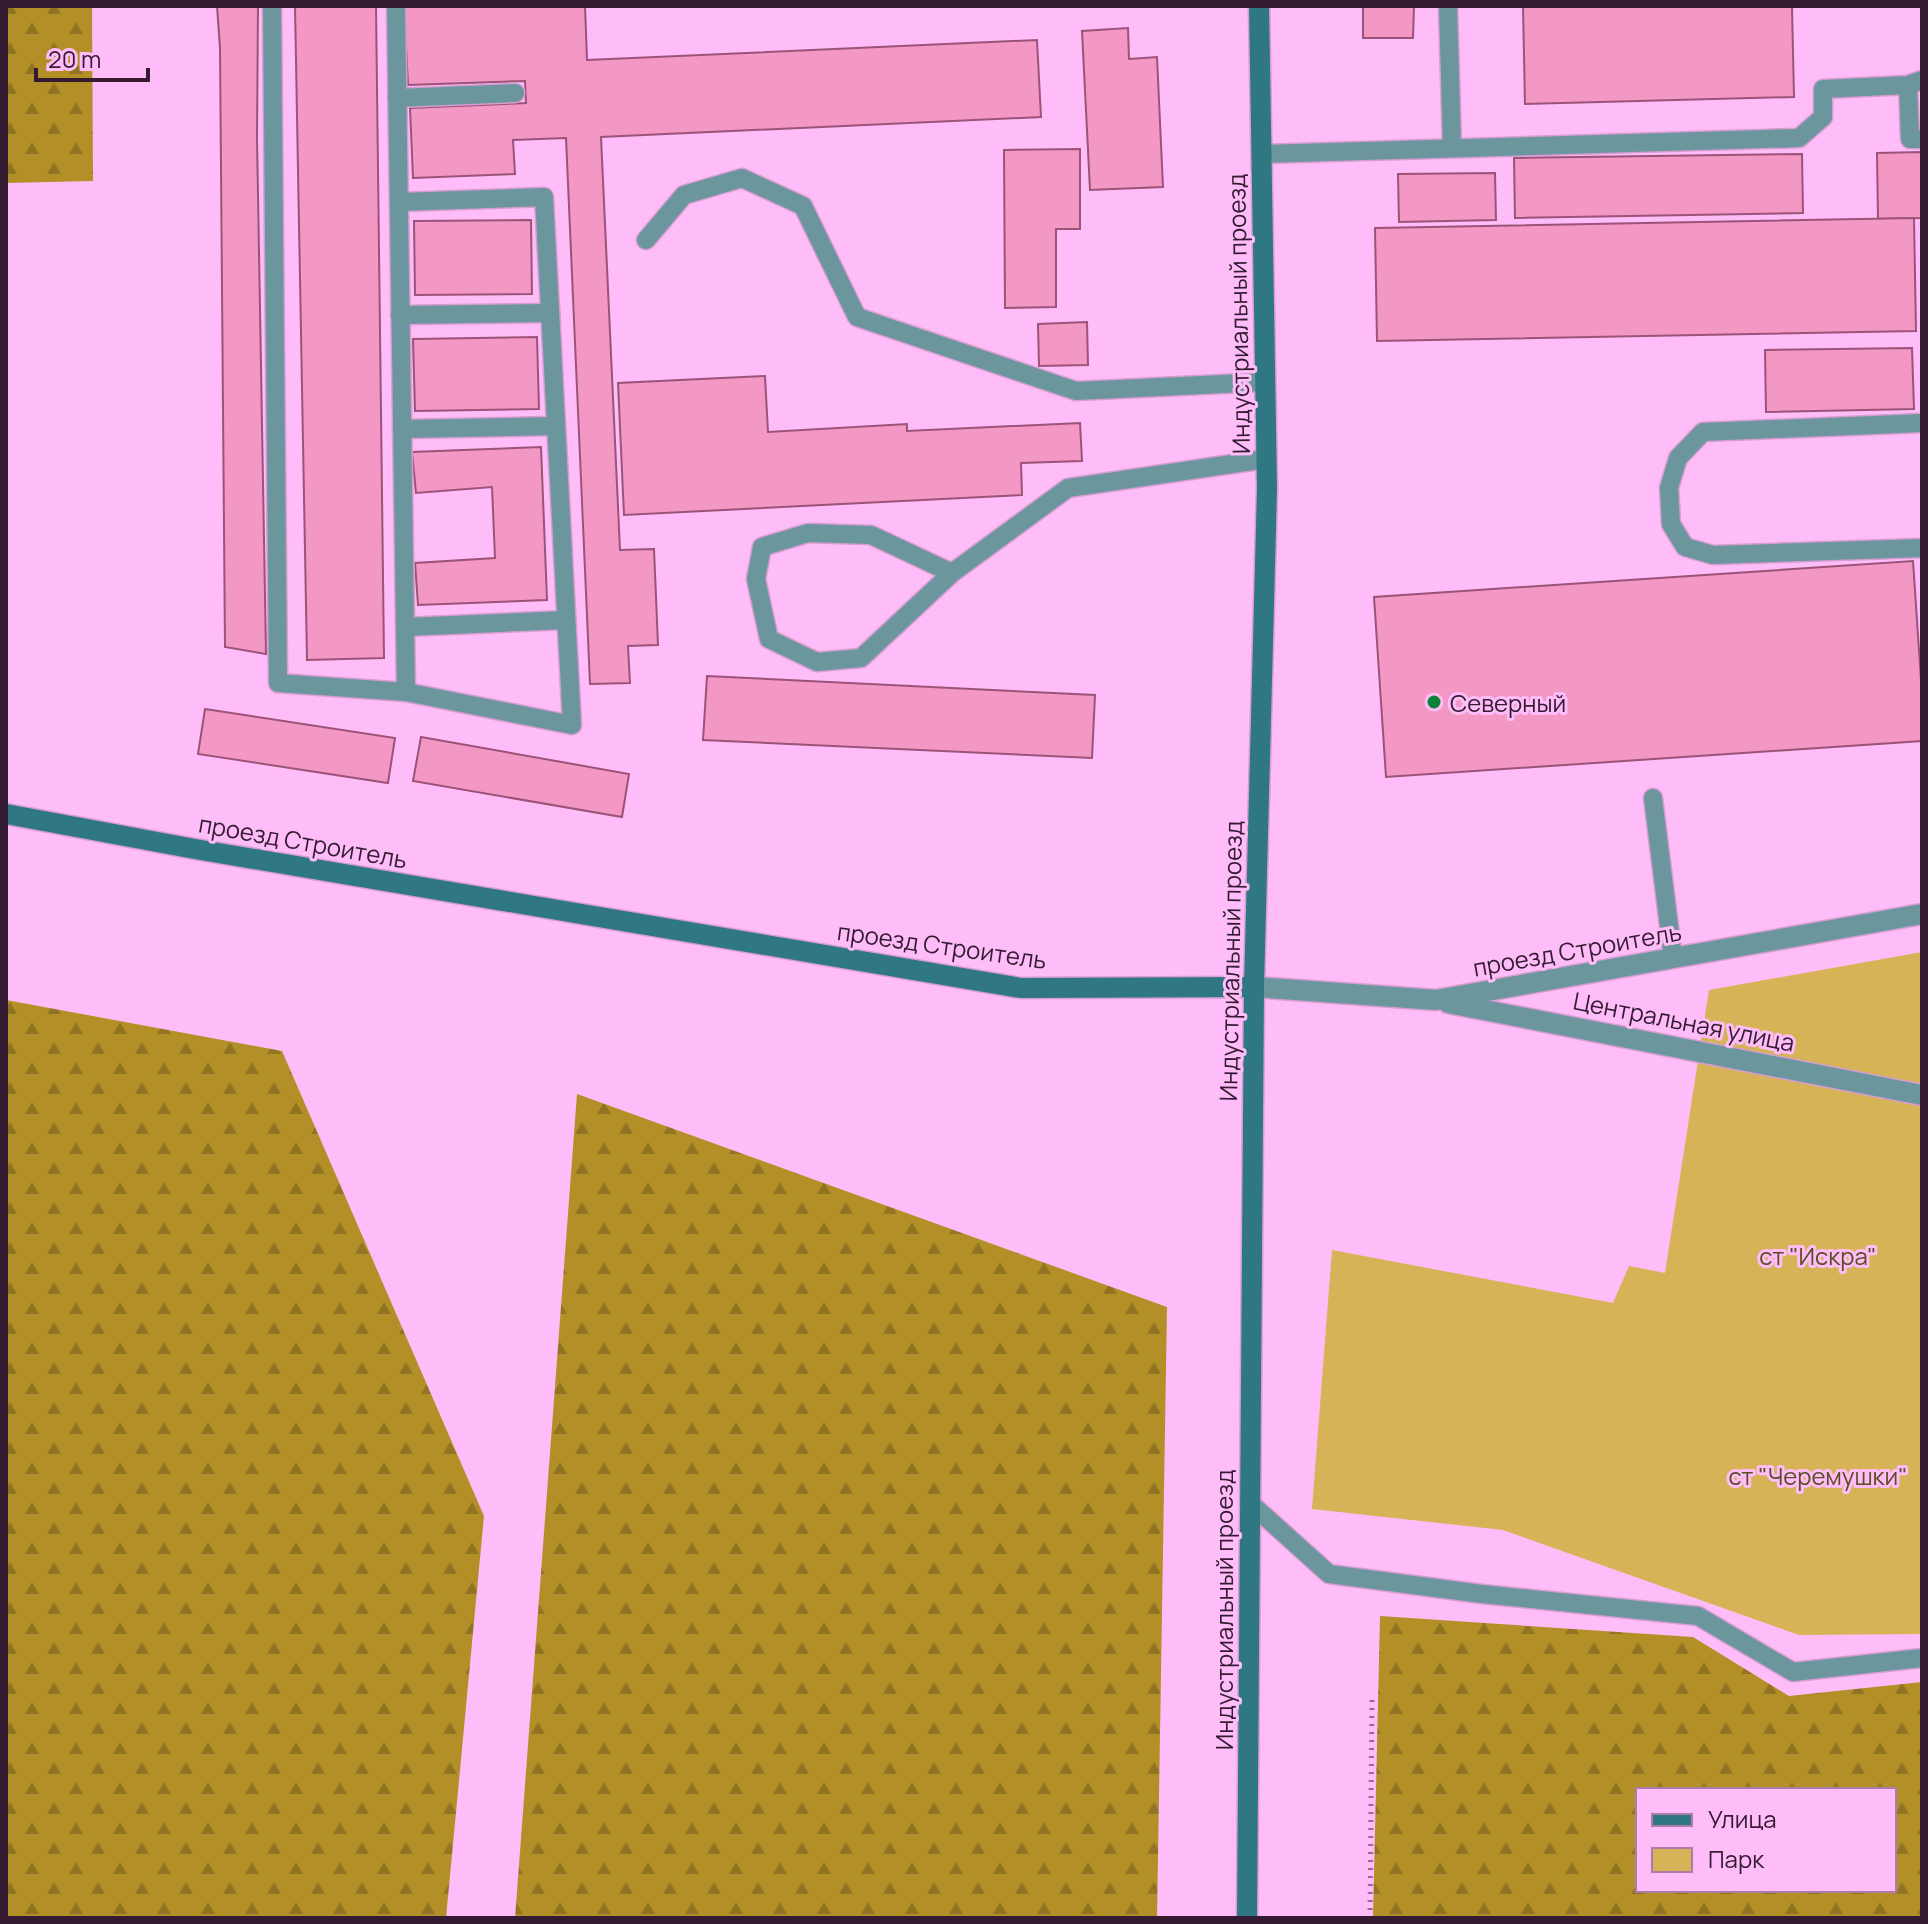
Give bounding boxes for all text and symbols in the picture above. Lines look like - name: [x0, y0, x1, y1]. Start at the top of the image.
- scale bar: [36, 32, 148, 82]
- text: 20 m: [48, 42, 101, 75]
- street label: Индустриальный проезд: [1219, 173, 1257, 455]
- place label: Северный: [1450, 686, 1566, 719]
- marker: Северный: [1425, 693, 1443, 711]
- street label: проезд Строитель: [196, 806, 410, 876]
- street label: Индустриальный проезд: [1211, 820, 1249, 1102]
- street label: проезд Строитель: [835, 914, 1049, 976]
- street label: проезд Строитель: [1470, 914, 1684, 984]
- street label: Центральная улица: [1571, 983, 1797, 1059]
- park label: ст "Искра": [1759, 1239, 1877, 1272]
- park label: ст "Черемушки": [1728, 1459, 1908, 1492]
- street label: Индустриальный проезд: [1207, 1470, 1240, 1750]
- legend: [1636, 1788, 1896, 1892]
- text: Улица: [1708, 1802, 1777, 1835]
- text: Парк: [1708, 1842, 1765, 1875]

